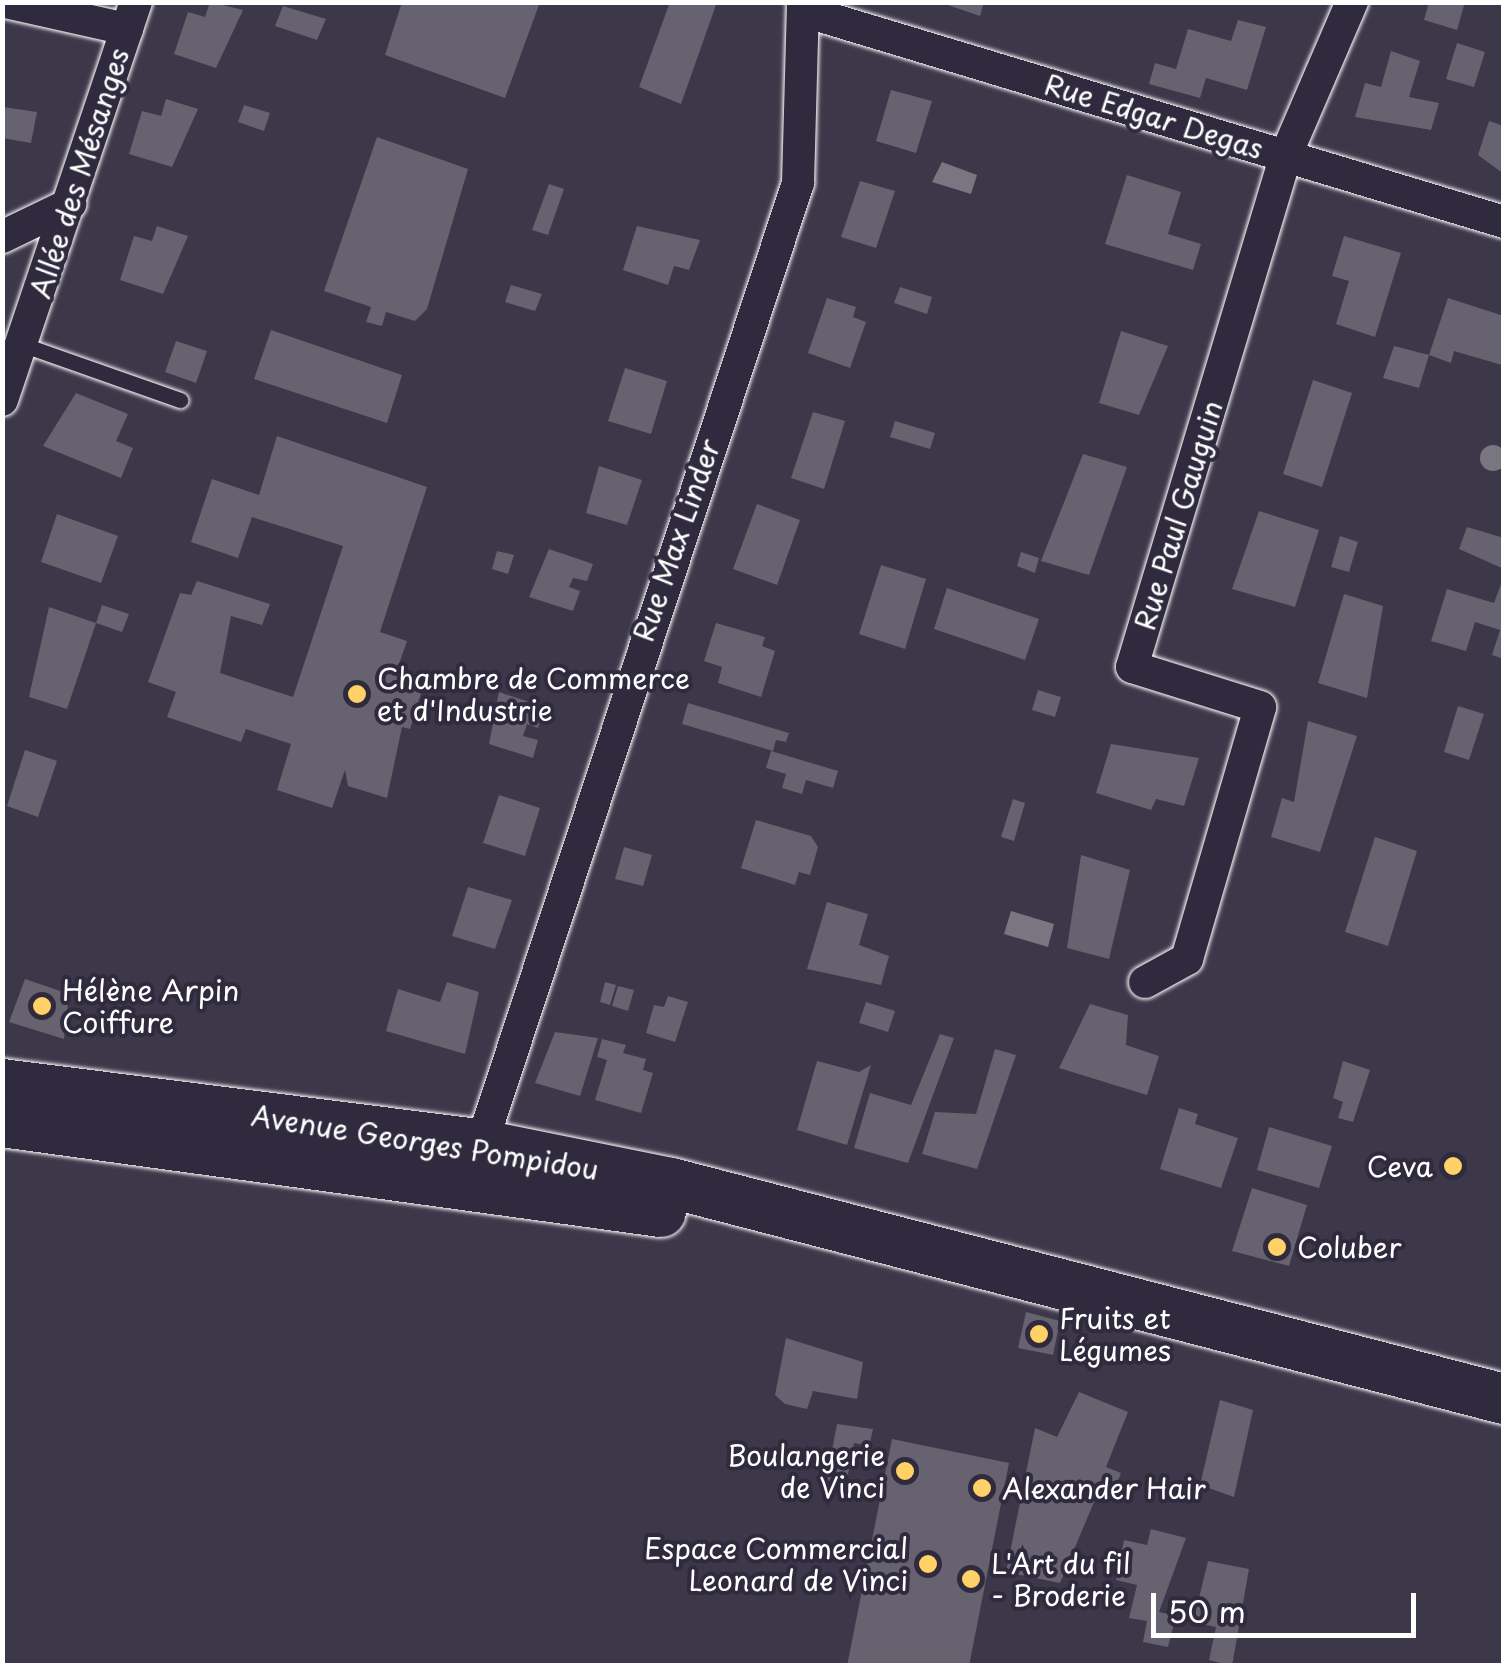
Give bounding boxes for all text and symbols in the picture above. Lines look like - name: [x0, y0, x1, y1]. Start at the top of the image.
- street label: Allée des Mésanges: [23, 44, 135, 302]
- street label: Rue Edgar Degas: [1039, 66, 1269, 166]
- street label: Rue Paul Gauguin: [1127, 395, 1229, 635]
- street label: Rue Max Linder: [625, 434, 727, 646]
- place label: Chambre de Commerce et d'Industrie: [377, 661, 694, 727]
- marker: Chambre de Commerce et d'Industrie: [346, 683, 368, 705]
- place label: Hélène Arpin Coiffure: [62, 973, 240, 1039]
- marker: Hélène Arpin Coiffure: [31, 995, 53, 1017]
- street label: Avenue Georges Pompidou: [248, 1098, 602, 1186]
- place label: Ceva: [1367, 1149, 1433, 1183]
- marker: Ceva: [1442, 1155, 1464, 1177]
- place label: Coluber: [1297, 1230, 1402, 1264]
- marker: Coluber: [1266, 1236, 1288, 1258]
- place label: Fruits et Légumes: [1059, 1301, 1171, 1367]
- marker: Fruits et Légumes: [1028, 1323, 1050, 1345]
- place label: Boulangerie de Vinci: [727, 1438, 885, 1504]
- marker: Boulangerie de Vinci: [894, 1460, 916, 1482]
- place label: Alexander Hair: [1002, 1471, 1207, 1505]
- marker: Alexander Hair: [971, 1477, 993, 1499]
- place label: Espace Commercial Leonard de Vinci: [643, 1531, 908, 1597]
- place label: L'Art du fil - Broderie: [991, 1546, 1135, 1612]
- marker: Espace Commercial Leonard de Vinci: [917, 1553, 939, 1575]
- marker: L'Art du fil - Broderie: [960, 1568, 982, 1590]
- scale bar: [1156, 1573, 1421, 1635]
- text: 50 m: [1168, 1588, 1246, 1633]

